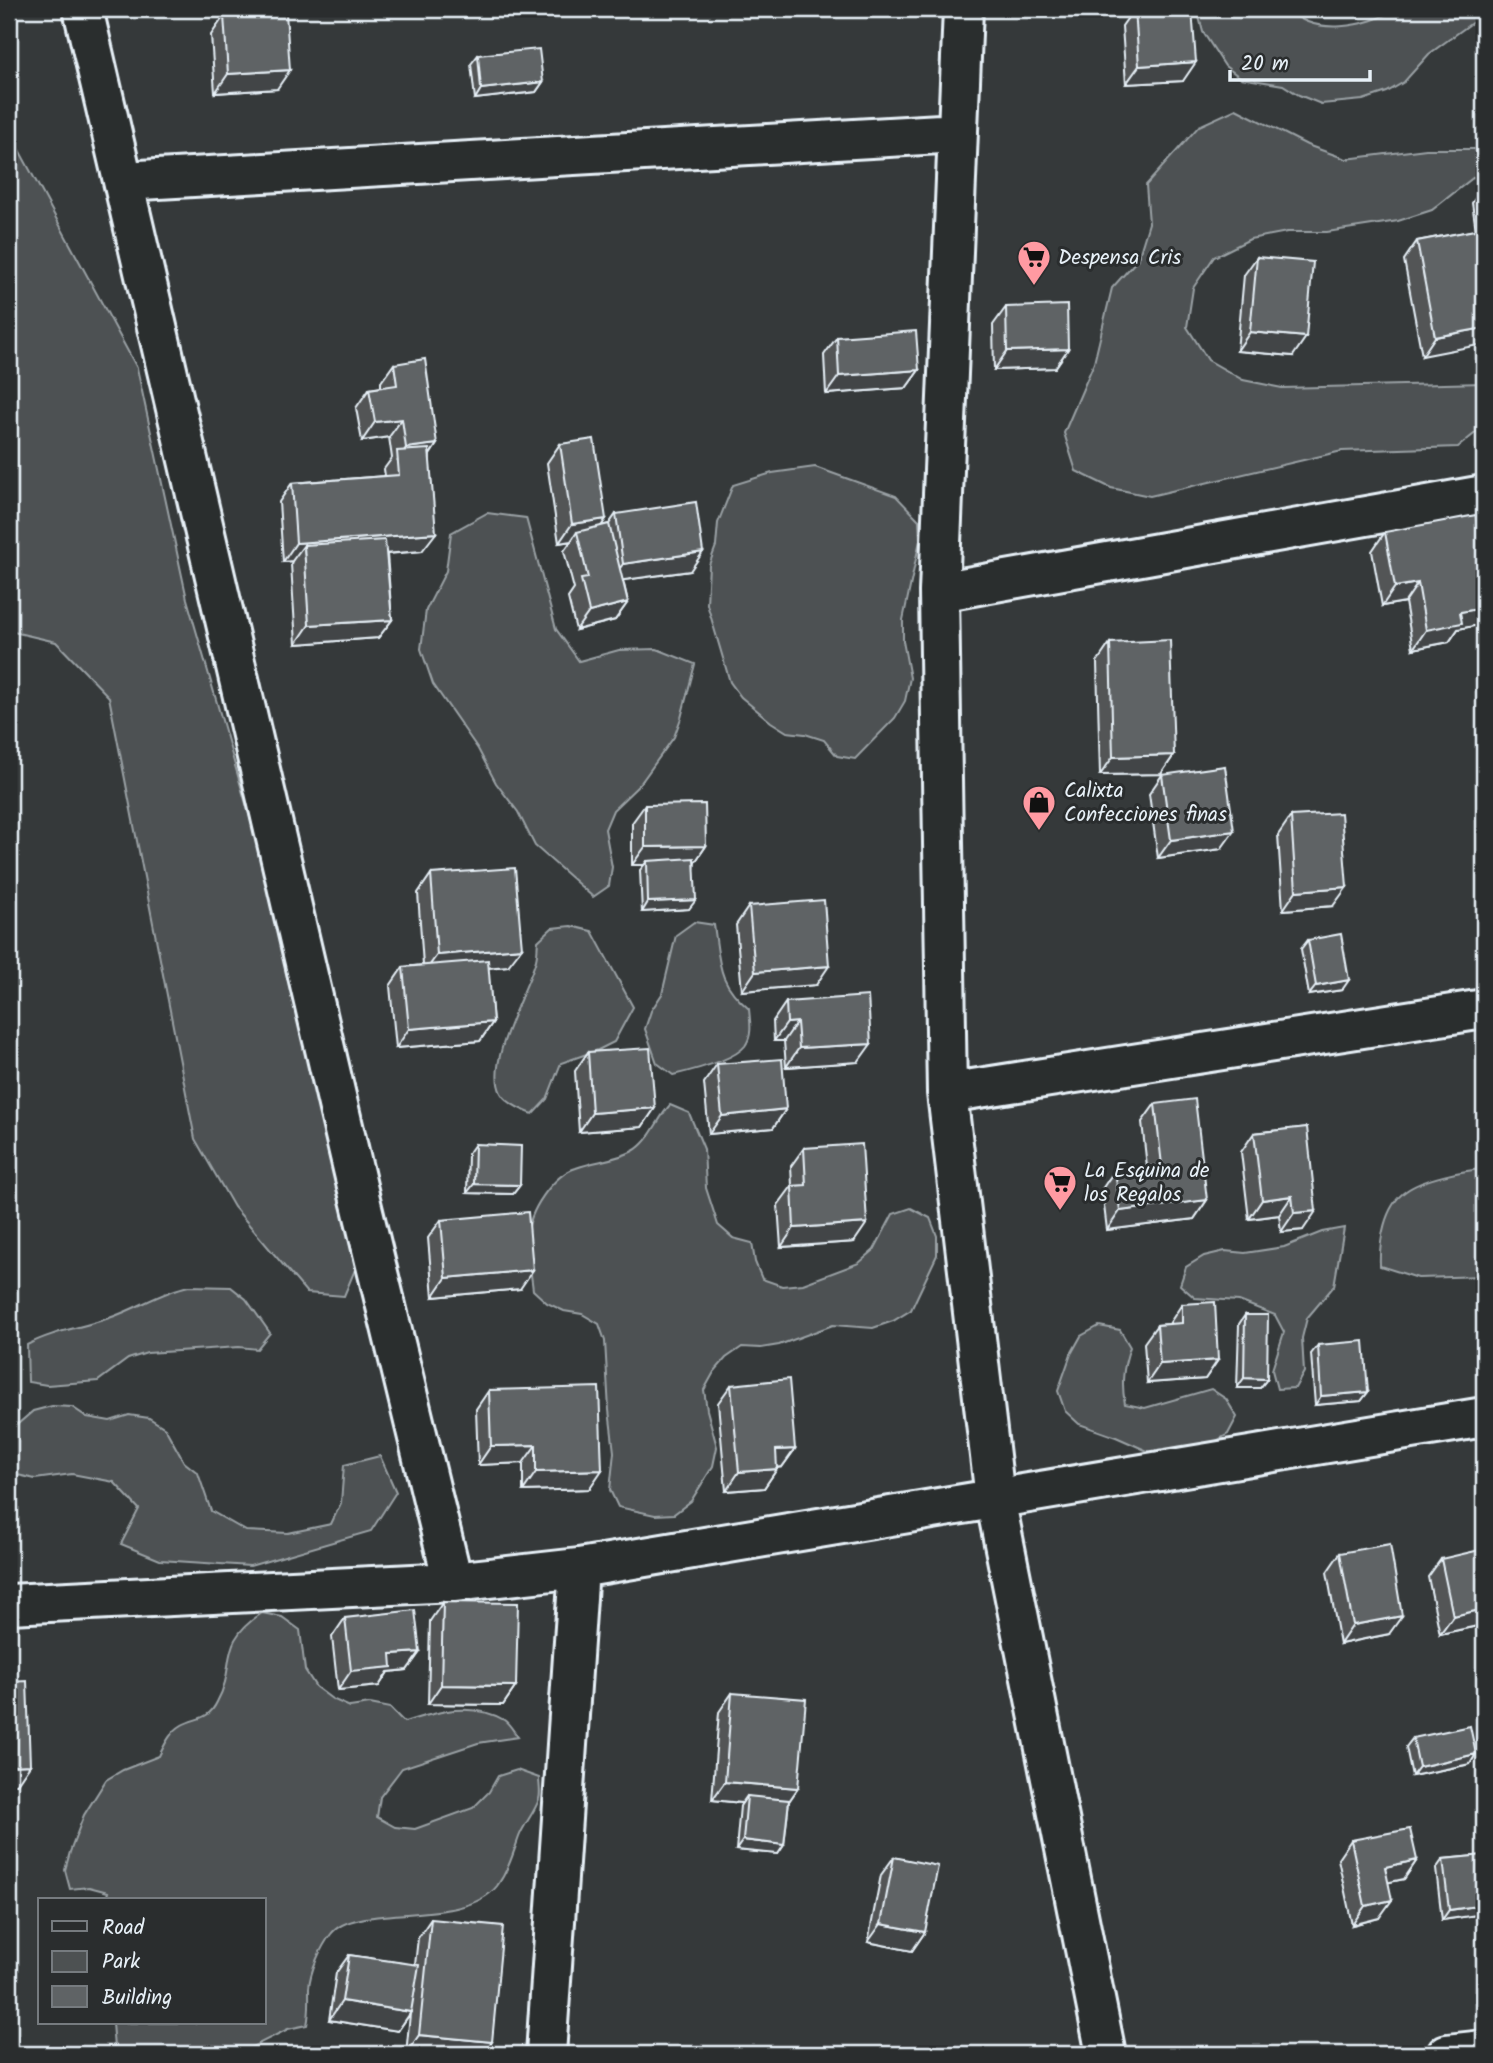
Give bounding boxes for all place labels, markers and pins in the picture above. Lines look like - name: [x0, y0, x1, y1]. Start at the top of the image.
- supermarket icon: Despensa Cris: [1015, 238, 1053, 287]
- place label: Despensa Cris: [1058, 242, 1181, 275]
- place label: Calixta Confecciones finas: [1064, 775, 1227, 832]
- shop icon: Calixta Confecciones finas: [1020, 783, 1058, 832]
- place label: La Esquina de los Regalos: [1084, 1155, 1210, 1212]
- supermarket icon: La Esquina de los Regalos: [1041, 1163, 1079, 1212]

